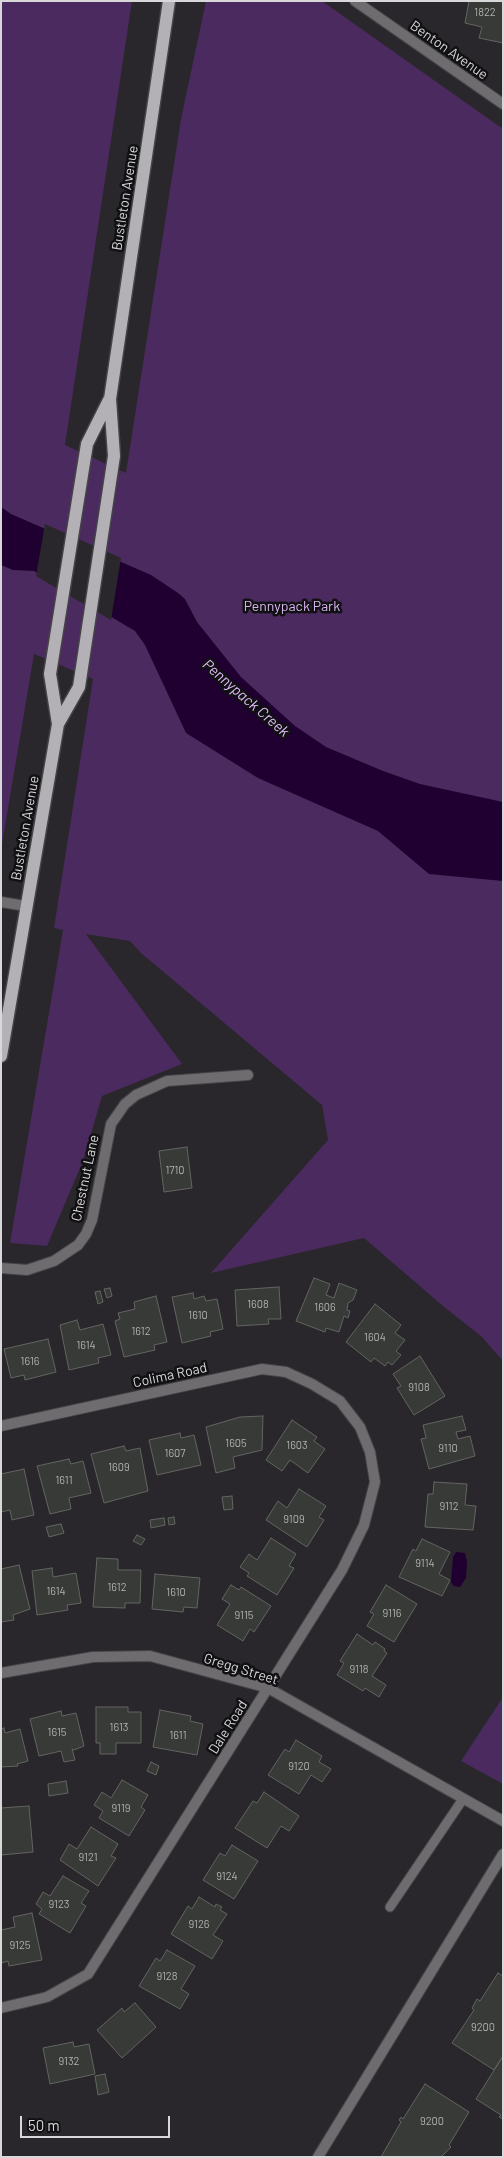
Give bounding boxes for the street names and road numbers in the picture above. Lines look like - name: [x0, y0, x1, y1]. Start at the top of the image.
- street label: Benton Avenue: [407, 17, 491, 83]
- street label: Bustleton Avenue: [108, 144, 142, 252]
- street label: Bustleton Avenue: [8, 774, 42, 882]
- street label: Chestnut Lane: [68, 1133, 102, 1223]
- street label: Colima Road: [131, 1359, 209, 1391]
- street label: Gregg Street: [202, 1650, 280, 1688]
- street label: Dale Road: [205, 1697, 251, 1757]

